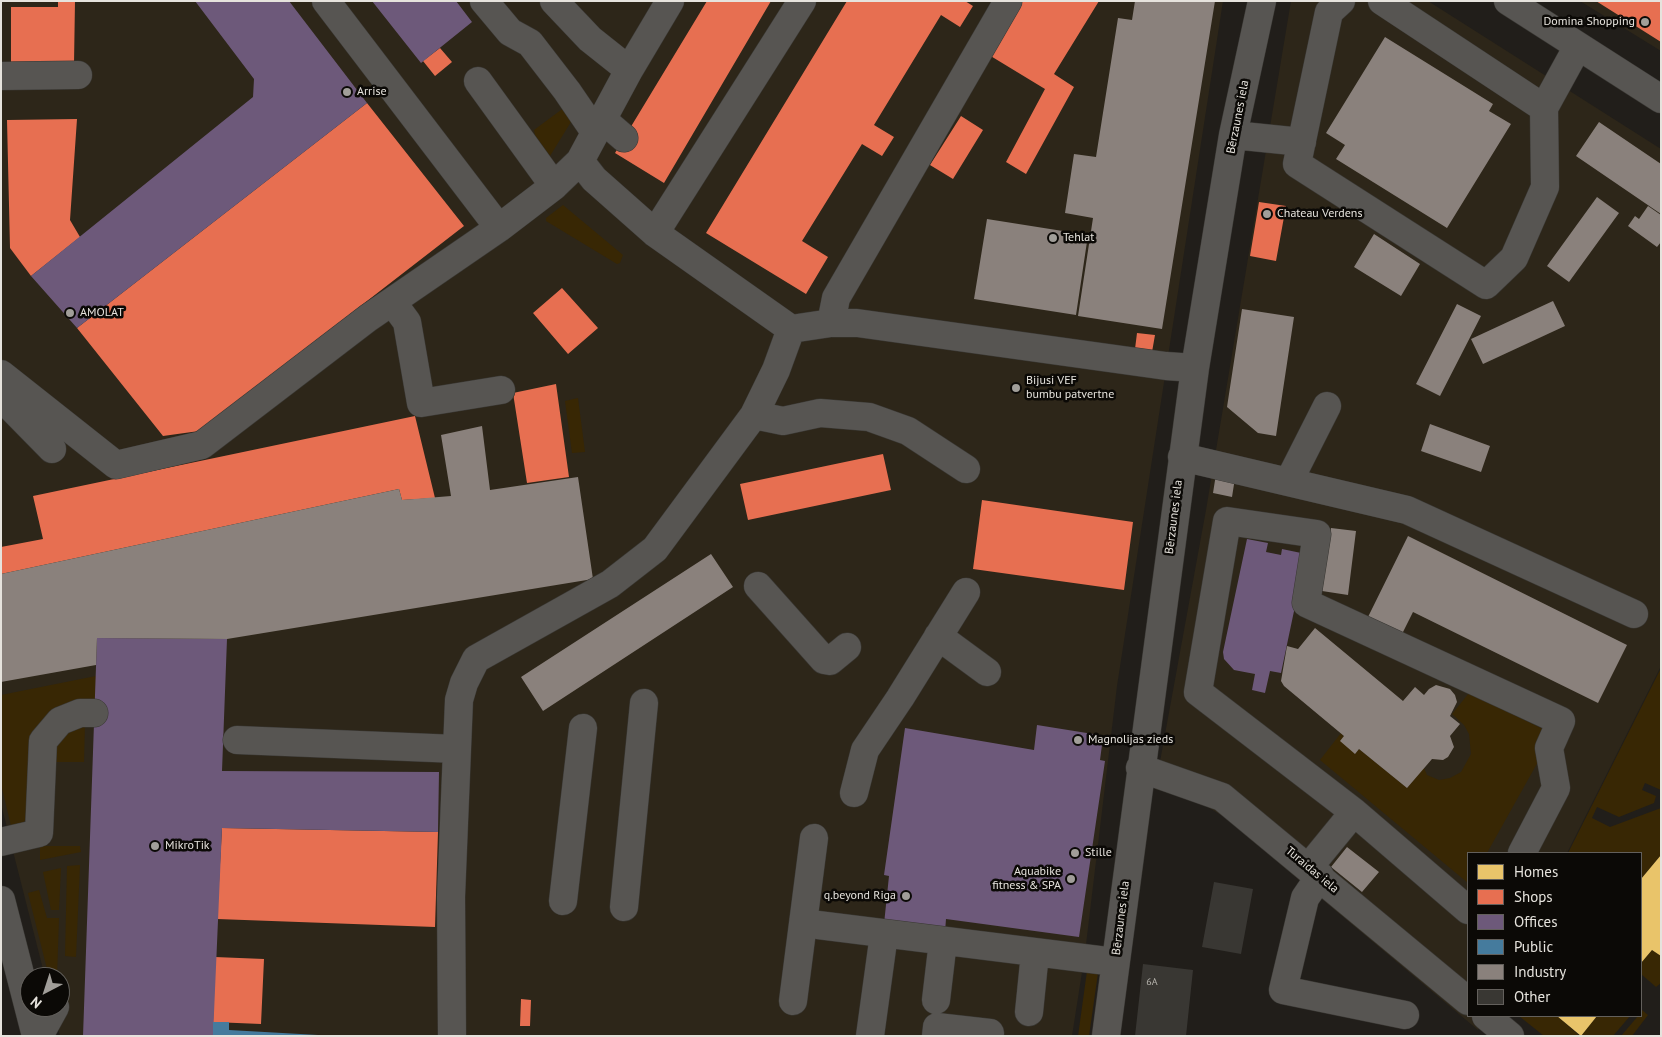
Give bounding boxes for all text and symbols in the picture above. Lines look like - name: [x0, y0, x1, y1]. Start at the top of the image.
- place label: Domina Shopping: [1543, 15, 1635, 29]
- marker: Domina Shopping: [1639, 16, 1651, 28]
- street label: Bērzaunes iela: [1224, 79, 1252, 155]
- place label: Arrise: [357, 85, 387, 99]
- marker: Arrise: [341, 86, 353, 98]
- place label: Chateau Verdens: [1277, 207, 1362, 221]
- marker: Chateau Verdens: [1261, 208, 1273, 220]
- place label: Tehlat: [1063, 231, 1094, 245]
- marker: Tehlat: [1047, 232, 1059, 244]
- place label: AMOLAT: [80, 306, 124, 320]
- marker: AMOLAT: [64, 307, 76, 319]
- place label: Bijusi VEF bumbu patvertne: [1026, 374, 1114, 402]
- marker: Bijusi VEF bumbu patvertne: [1010, 382, 1022, 394]
- street label: Bērzaunes iela: [1162, 479, 1186, 555]
- place label: Magnolijas zieds: [1088, 733, 1173, 747]
- marker: Magnolijas zieds: [1072, 734, 1084, 746]
- place label: MikroTik: [165, 839, 210, 853]
- marker: MikroTik: [149, 840, 161, 852]
- street label: Turaidas iela: [1283, 844, 1341, 896]
- place label: Stille: [1085, 846, 1112, 860]
- marker: Stille: [1069, 847, 1081, 859]
- legend: [1467, 852, 1642, 1017]
- text: Homes: [1514, 862, 1558, 881]
- place label: Aquabike fitness & SPA: [992, 865, 1061, 893]
- marker: Aquabike fitness & SPA: [1065, 873, 1077, 885]
- street label: Bērzaunes iela: [1109, 880, 1133, 956]
- text: Shops: [1514, 887, 1553, 906]
- place label: q.beyond Riga: [824, 889, 896, 903]
- marker: q.beyond Riga: [900, 890, 912, 902]
- text: Offices: [1514, 912, 1558, 931]
- text: Public: [1514, 937, 1553, 956]
- text: Industry: [1514, 962, 1566, 981]
- north arrow: [20, 967, 70, 1017]
- house number: 6A: [1146, 976, 1158, 988]
- text: Other: [1514, 987, 1550, 1006]
- text: N: [27, 993, 45, 1013]

